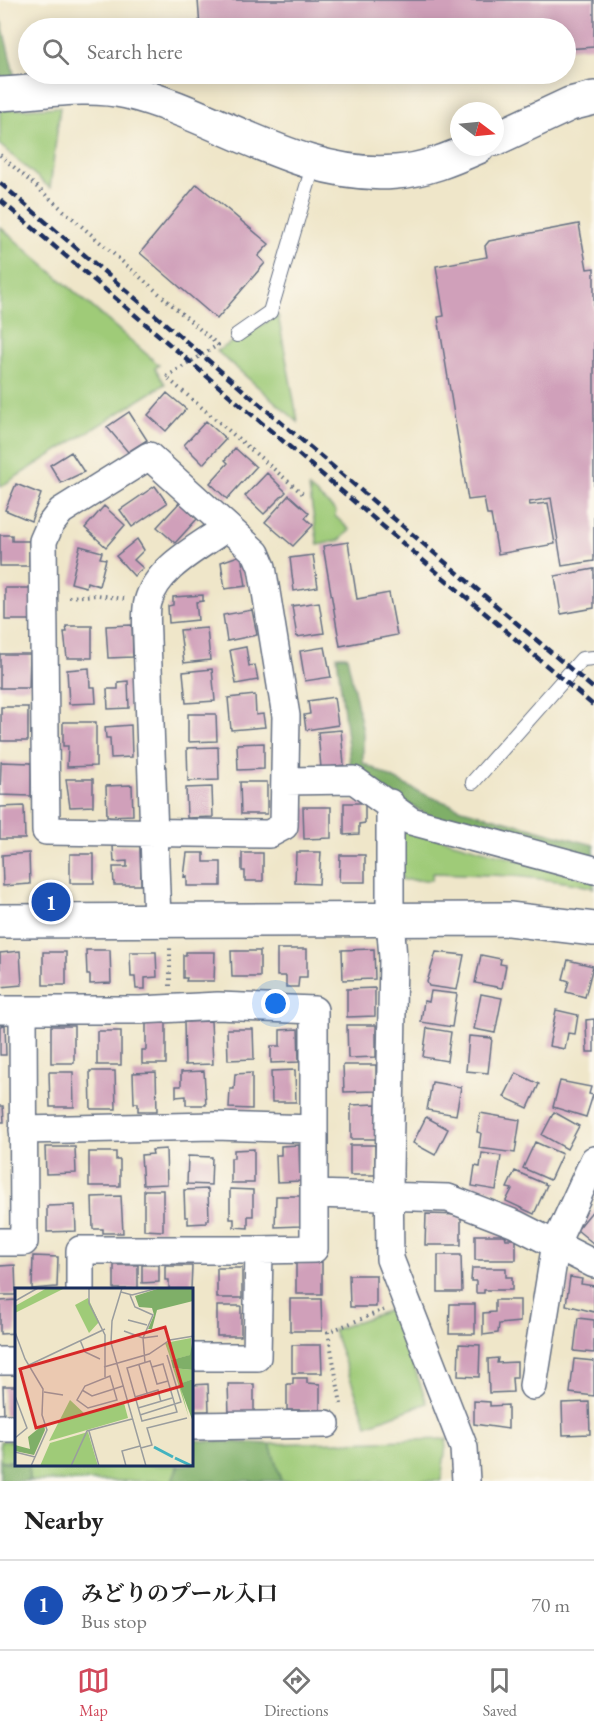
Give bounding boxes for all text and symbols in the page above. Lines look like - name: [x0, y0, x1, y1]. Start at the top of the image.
- search box: [18, 18, 576, 84]
- icon: search: [39, 35, 72, 68]
- text: Search here: [87, 37, 182, 66]
- north arrow: [450, 102, 504, 156]
- pin: 1: [32, 880, 70, 924]
- your location: [261, 989, 290, 1018]
- inset map: [15, 1288, 194, 1466]
- text: Nearby: [24, 1503, 104, 1537]
- text: みどりのプール入口: [81, 1579, 278, 1608]
- text: 1: [38, 1592, 49, 1618]
- text: 70 m: [531, 1592, 570, 1618]
- text: Bus stop: [81, 1608, 147, 1634]
- tab: Map: [77, 1664, 110, 1721]
- tab: Directions: [264, 1664, 329, 1721]
- tab: Saved: [483, 1664, 517, 1721]

